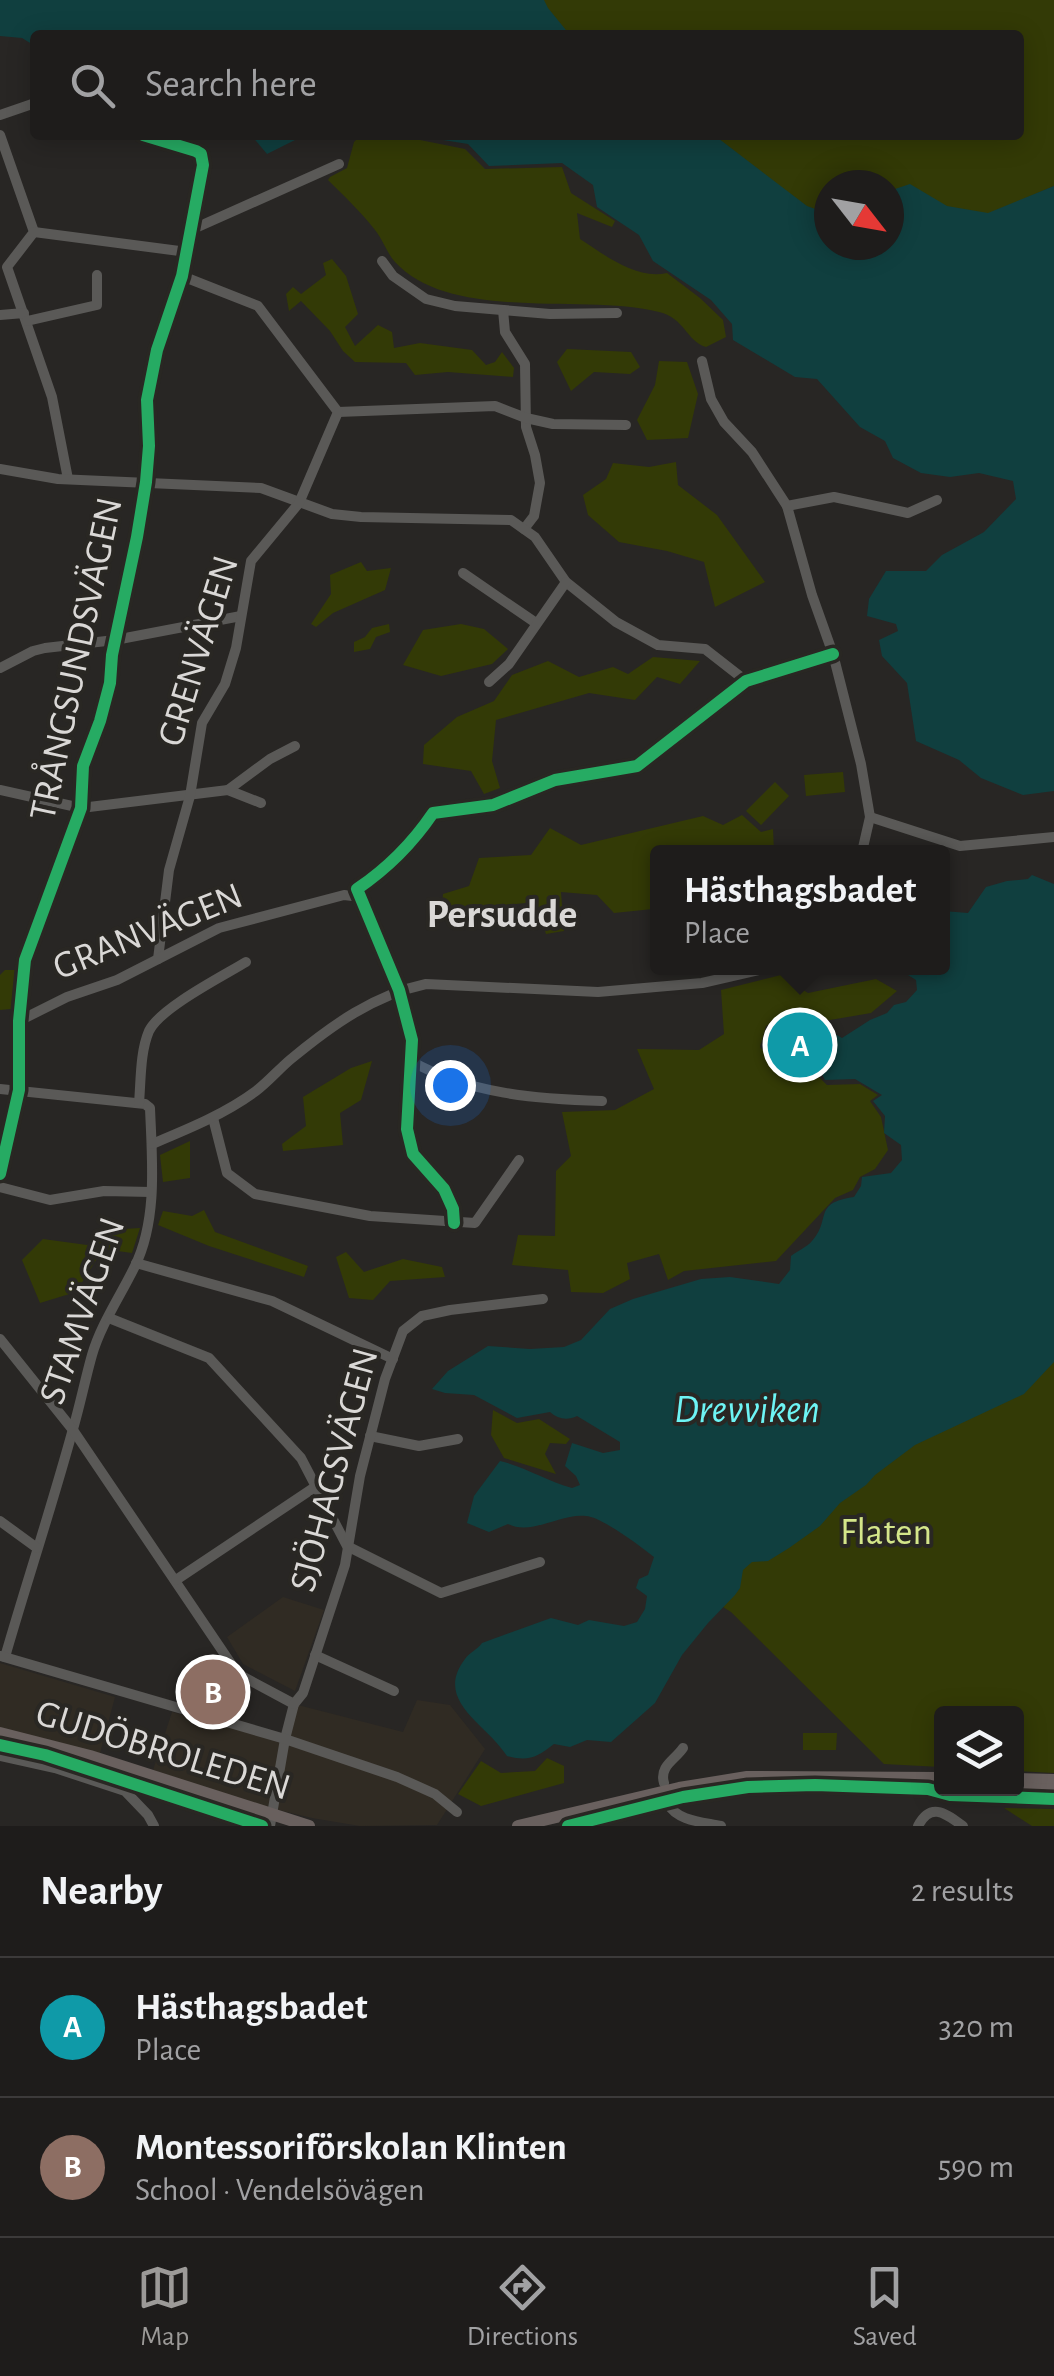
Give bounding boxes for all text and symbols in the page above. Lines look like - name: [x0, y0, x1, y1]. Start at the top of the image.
- search box: [30, 30, 1024, 140]
- icon: search: [65, 58, 120, 113]
- text: Search here: [145, 66, 317, 104]
- north arrow: [814, 170, 904, 260]
- street label: TRÅNGSUNDSVÄGEN: [20, 493, 130, 824]
- street label: GRENVÄGEN: [150, 551, 246, 751]
- popup: [650, 845, 950, 975]
- text: Hästhagsbadet: [684, 872, 916, 910]
- street label: GRANVÄGEN: [47, 875, 248, 987]
- district label: Persudde: [427, 895, 577, 935]
- text: Place: [684, 917, 750, 949]
- pin: A: [768, 1008, 832, 1082]
- your location: [425, 1060, 476, 1111]
- street label: STAMVÄGEN: [31, 1212, 133, 1409]
- street label: SJÖHAGSVÄGEN: [281, 1343, 386, 1596]
- water label: Drevviken: [674, 1390, 820, 1430]
- park label: Flaten: [840, 1514, 932, 1552]
- pin: B: [180, 1654, 246, 1730]
- street label: GUDÖBROLEDEN: [30, 1691, 296, 1811]
- map controls: [934, 1706, 1024, 1796]
- button: layers: [934, 1706, 1024, 1796]
- text: Nearby: [40, 1870, 163, 1912]
- text: 2 results: [911, 1875, 1014, 1907]
- text: Hästhagsbadet: [135, 1989, 368, 2027]
- text: A: [63, 2011, 82, 2043]
- text: 320 m: [938, 2011, 1014, 2043]
- text: Place: [135, 2034, 201, 2066]
- text: Montessoriförskolan Klinten: [135, 2129, 567, 2167]
- text: B: [63, 2151, 82, 2183]
- text: 590 m: [938, 2151, 1014, 2183]
- text: School · Vendelsövägen: [135, 2174, 425, 2206]
- tab: Map: [137, 2260, 192, 2354]
- tab: Directions: [467, 2260, 578, 2354]
- tab: Saved: [853, 2260, 917, 2354]

